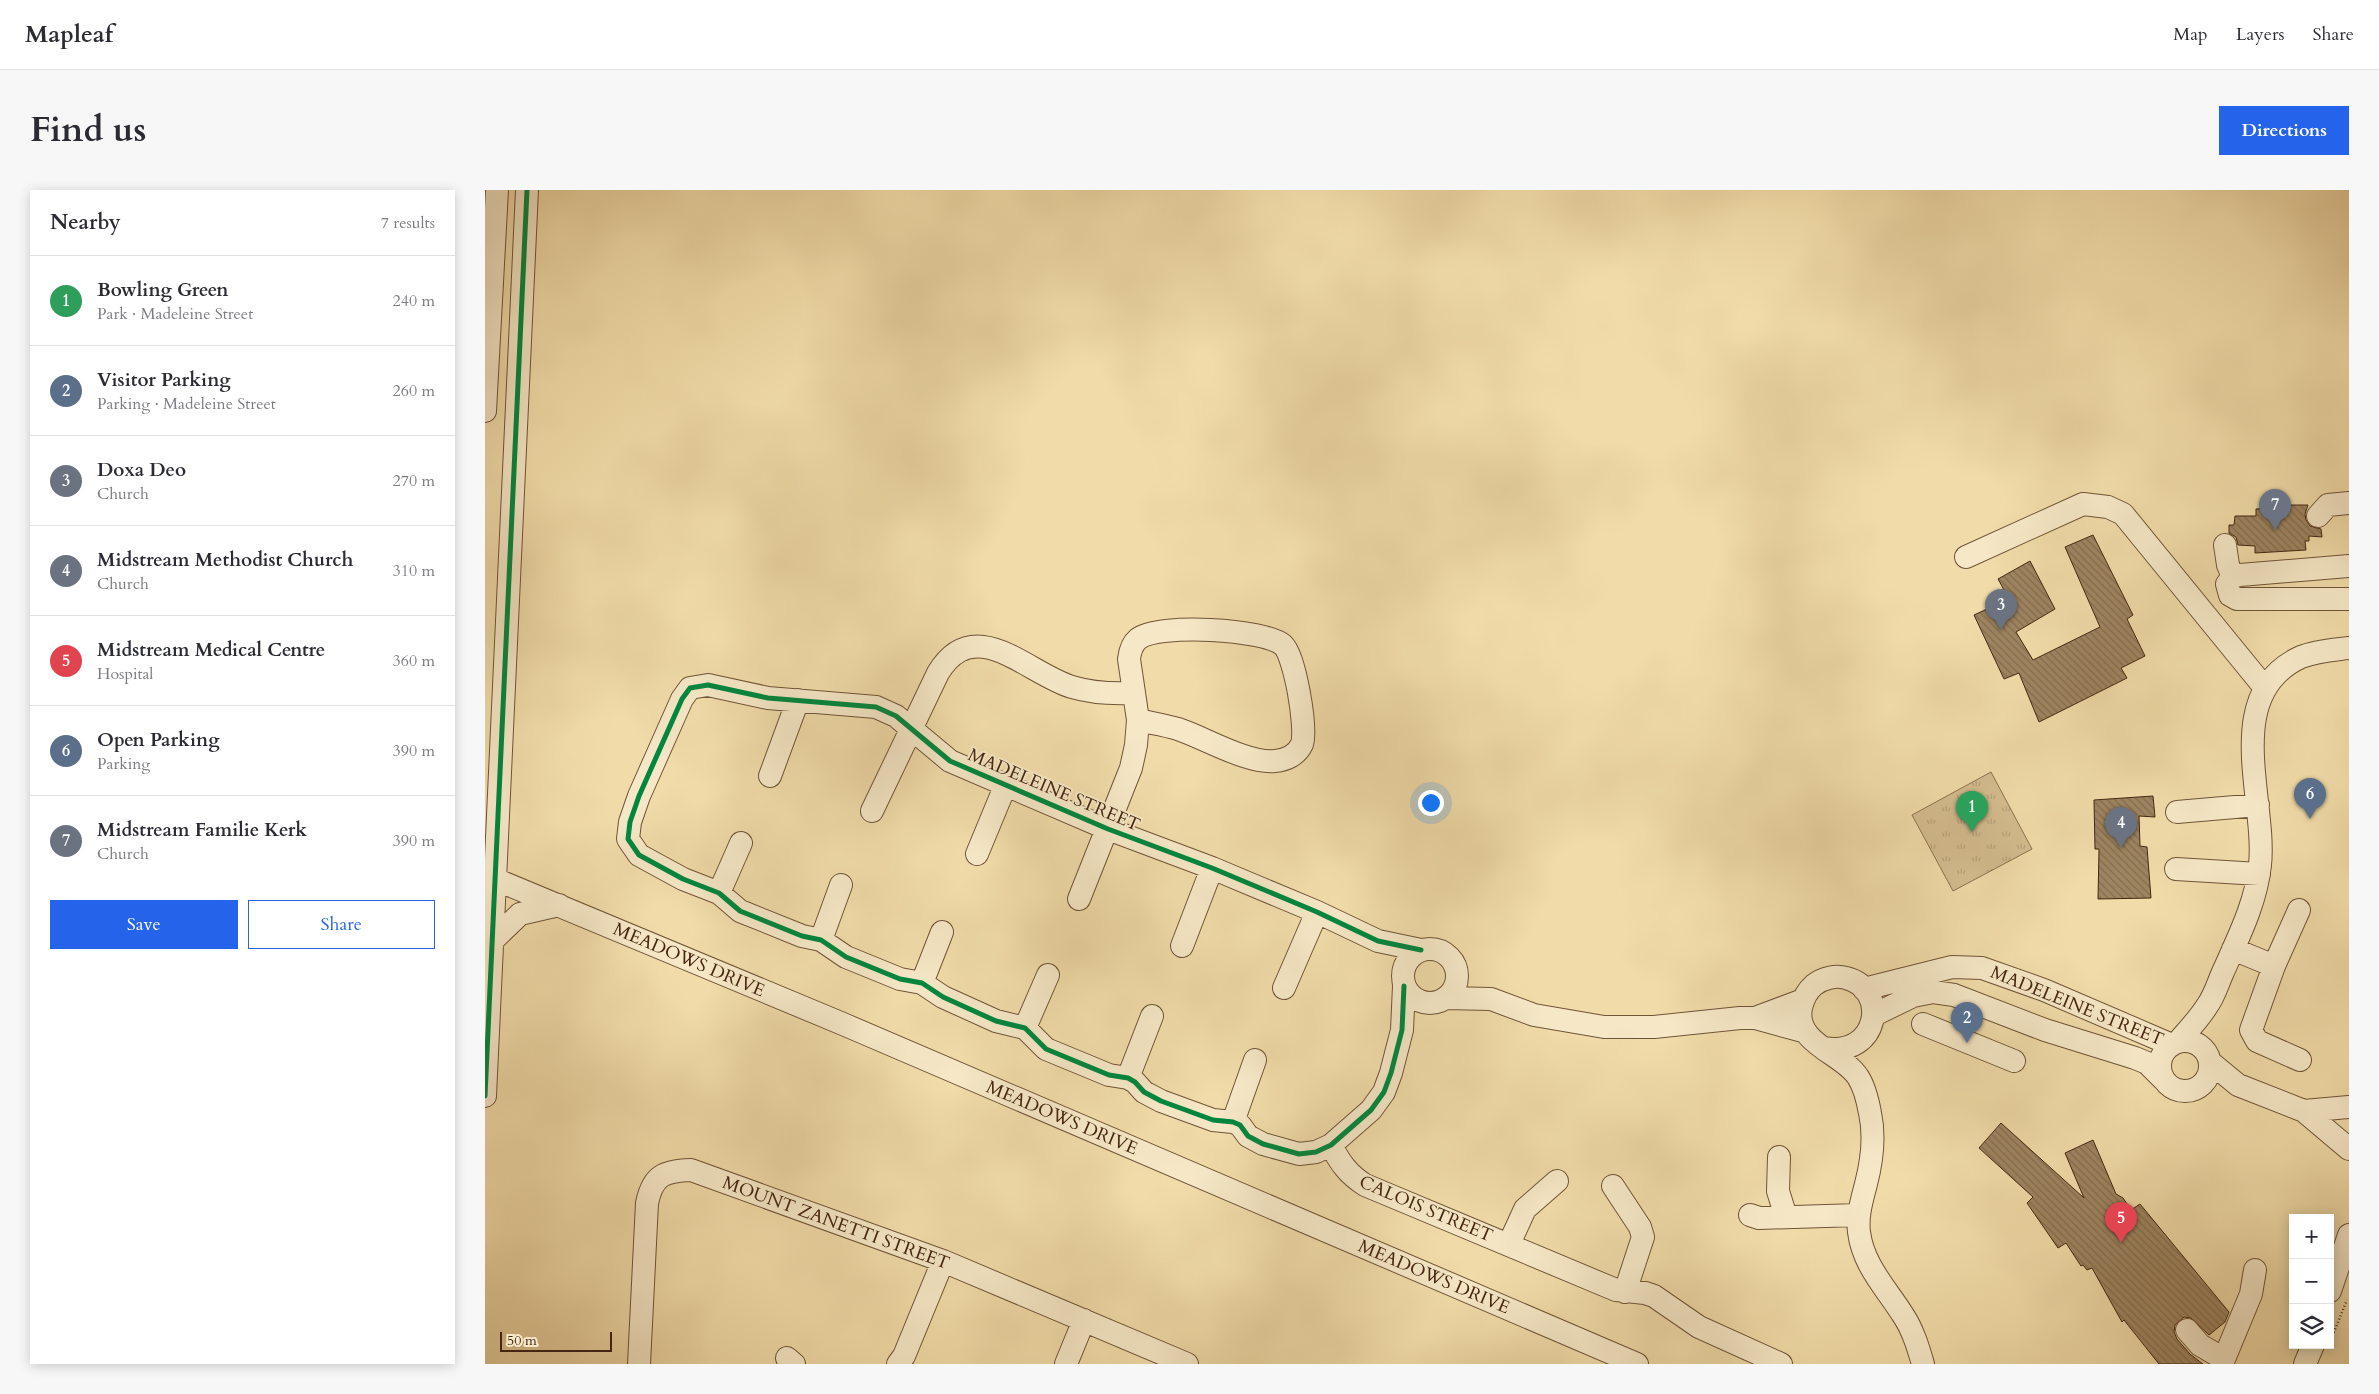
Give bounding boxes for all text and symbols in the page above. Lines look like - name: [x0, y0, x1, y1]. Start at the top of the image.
- text: Mapleaf: [25, 18, 113, 51]
- text: Map: [2173, 22, 2208, 47]
- text: Layers: [2236, 22, 2285, 47]
- text: Share: [2313, 22, 2354, 47]
- text: Find us: [30, 106, 146, 154]
- button: Directions: [2219, 106, 2349, 155]
- text: Nearby: [50, 208, 121, 237]
- text: 7 results: [381, 212, 435, 234]
- text: Bowling Green: [97, 277, 228, 303]
- text: 1: [62, 290, 70, 312]
- text: 240 m: [393, 290, 435, 312]
- text: Park · Madeleine Street: [97, 303, 253, 325]
- text: Visitor Parking: [97, 367, 231, 393]
- text: 2: [62, 380, 70, 402]
- text: 260 m: [393, 380, 435, 402]
- text: Parking · Madeleine Street: [97, 393, 276, 415]
- text: Doxa Deo: [97, 457, 186, 483]
- text: 3: [62, 470, 70, 492]
- text: 270 m: [393, 470, 435, 492]
- text: Church: [97, 483, 149, 505]
- pin: 7: [2259, 489, 2291, 530]
- text: Midstream Methodist Church: [97, 547, 353, 573]
- text: 4: [62, 560, 70, 582]
- text: 310 m: [393, 560, 435, 582]
- text: Church: [97, 573, 149, 595]
- pin: 3: [1985, 589, 2017, 630]
- text: Midstream Medical Centre: [97, 637, 325, 663]
- text: 5: [62, 650, 70, 672]
- text: 360 m: [393, 650, 435, 672]
- text: Hospital: [97, 663, 153, 685]
- text: Open Parking: [97, 727, 220, 753]
- text: 6: [62, 740, 70, 762]
- text: 390 m: [393, 740, 435, 762]
- street label: MADELEINE STREET: [964, 742, 1144, 838]
- text: Parking: [97, 753, 150, 775]
- pin: 6: [2294, 778, 2326, 819]
- your location: [1418, 790, 1444, 816]
- pin: 1: [1956, 791, 1988, 832]
- pin: 4: [2105, 807, 2137, 848]
- text: Midstream Familie Kerk: [97, 817, 307, 843]
- text: 7: [62, 830, 70, 852]
- text: 390 m: [393, 830, 435, 852]
- text: Church: [97, 843, 149, 865]
- button: Save: [50, 900, 238, 949]
- button: Share: [248, 900, 435, 949]
- street label: MEADOWS DRIVE: [609, 917, 769, 1003]
- street label: MADELEINE STREET: [1987, 960, 2167, 1052]
- pin: 2: [1951, 1002, 1983, 1043]
- street label: MEADOWS DRIVE: [982, 1075, 1142, 1161]
- street label: MOUNT ZANETTI STREET: [719, 1170, 953, 1276]
- street label: CALOIS STREET: [1355, 1170, 1497, 1248]
- pin: 5: [2105, 1202, 2137, 1243]
- map controls: [2289, 1214, 2334, 1349]
- button: +: [2289, 1214, 2334, 1259]
- street label: MEADOWS DRIVE: [1354, 1234, 1514, 1320]
- button: −: [2289, 1259, 2334, 1304]
- button: layers: [2289, 1304, 2334, 1349]
- scale bar: [500, 1329, 613, 1352]
- text: 50 m: [507, 1331, 537, 1350]

